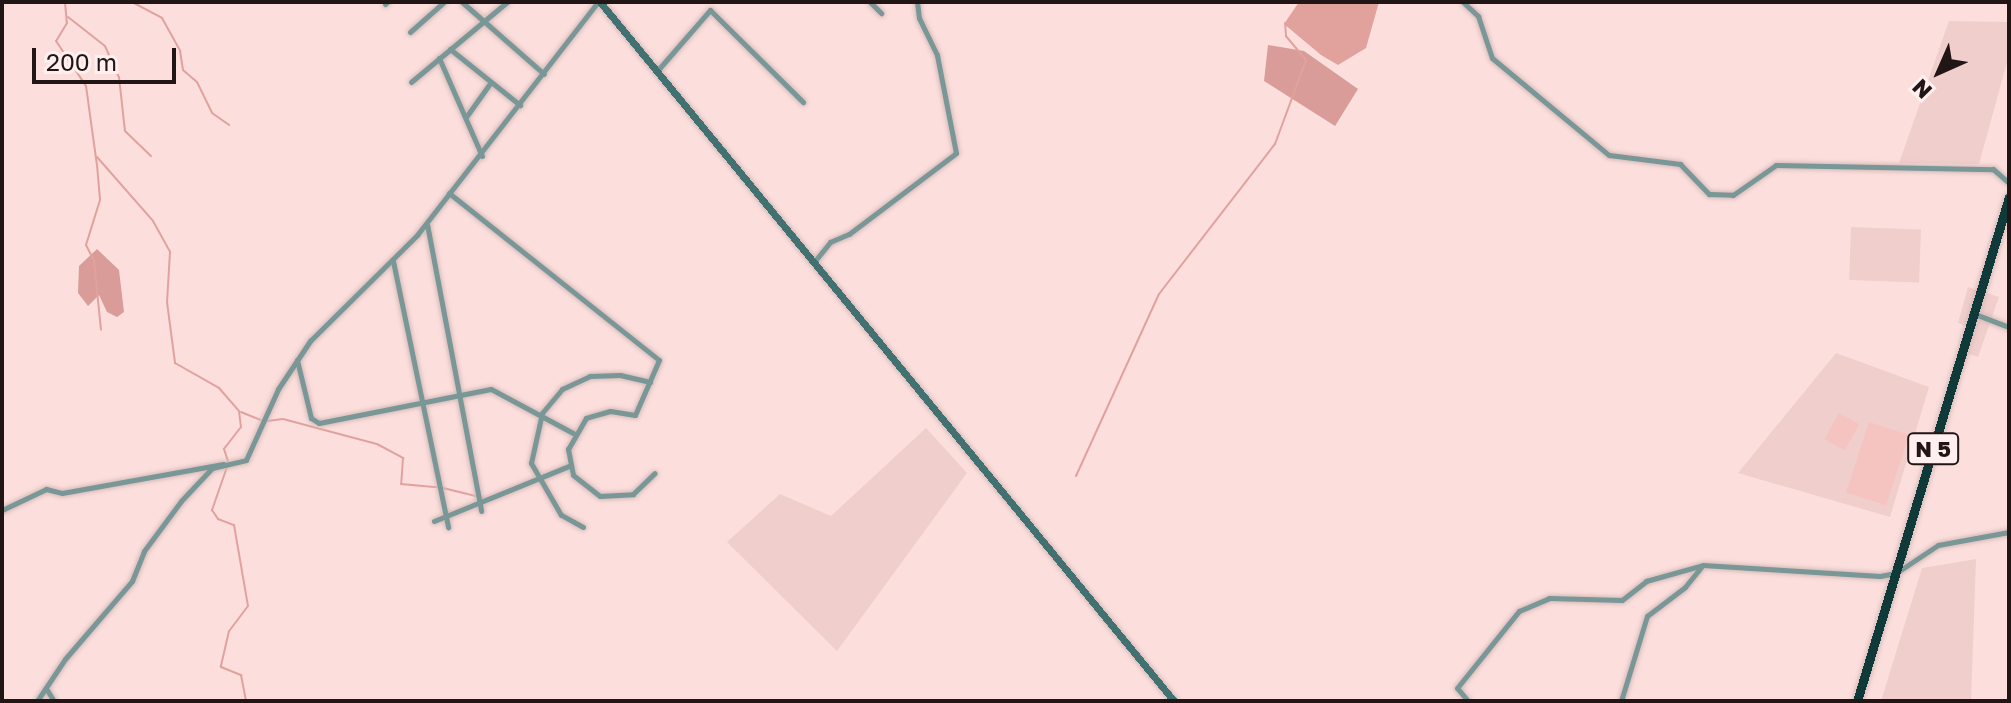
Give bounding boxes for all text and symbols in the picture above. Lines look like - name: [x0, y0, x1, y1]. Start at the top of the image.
- scale bar: [36, 32, 180, 82]
- north arrow: [1899, 32, 1979, 112]
- text: 200 m: [46, 47, 117, 76]
- text: N: [1906, 74, 1937, 105]
- road number: N 5: [1907, 431, 1959, 467]

